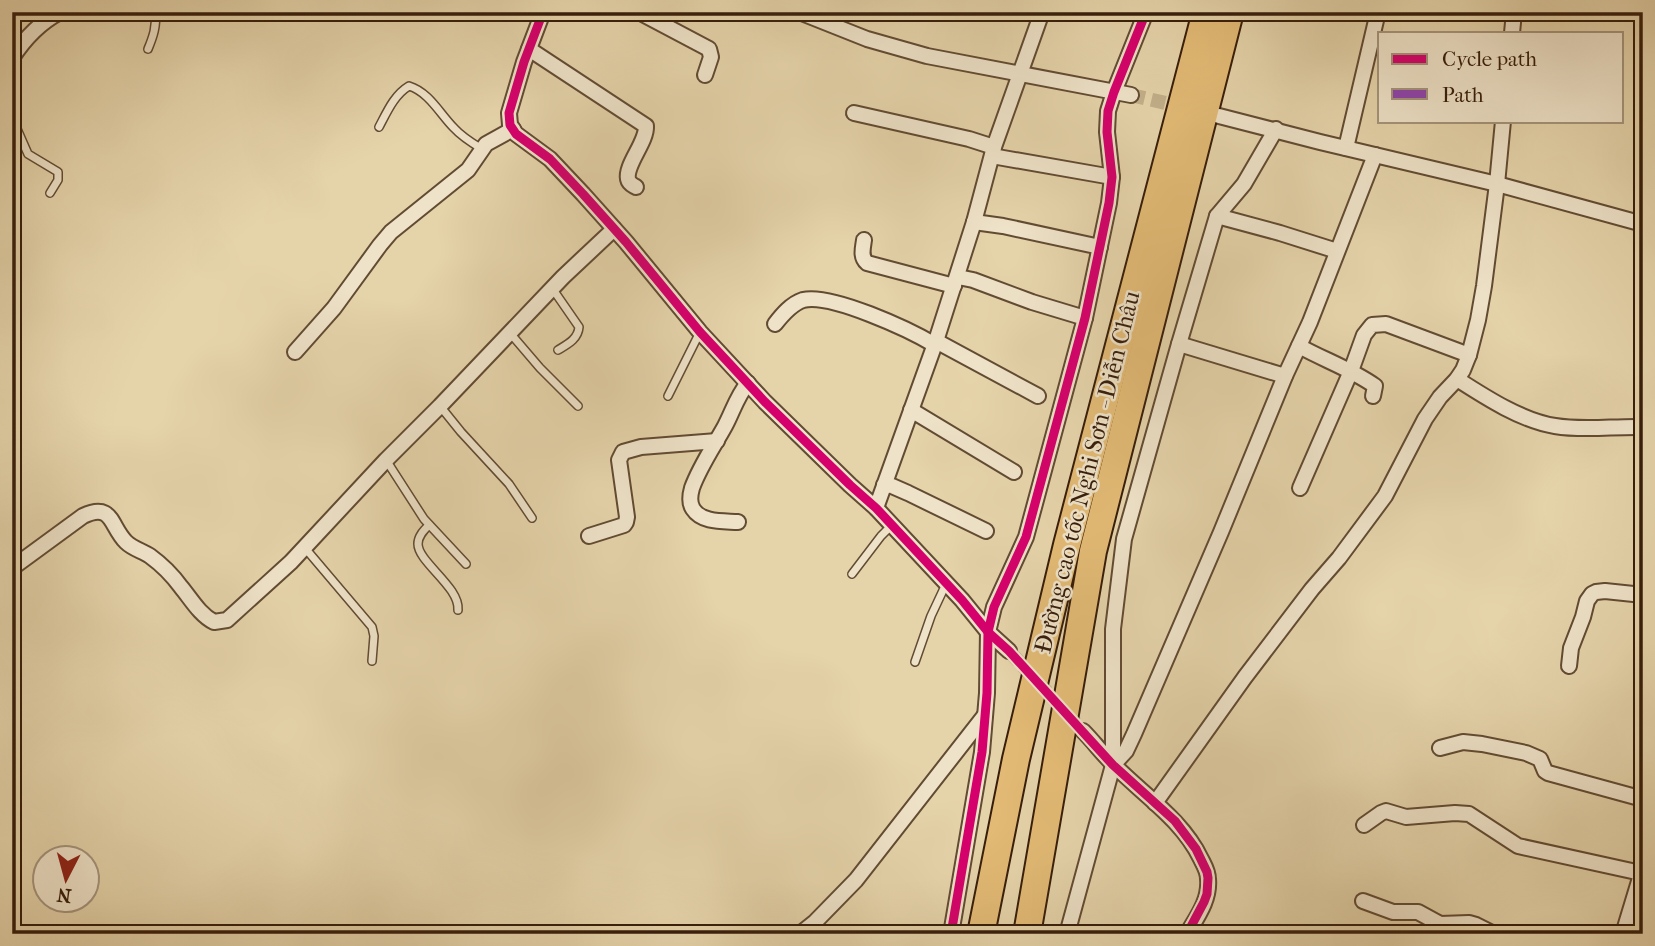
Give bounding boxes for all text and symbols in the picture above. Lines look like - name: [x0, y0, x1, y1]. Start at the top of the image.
- legend: [1378, 32, 1624, 122]
- text: Cycle path: [1442, 47, 1537, 71]
- text: Path: [1442, 83, 1484, 107]
- street label: Đường cao tốc Nghi Sơn - Diễn Châu: [1028, 288, 1146, 656]
- north arrow: [32, 844, 102, 914]
- text: N: [55, 883, 73, 907]

